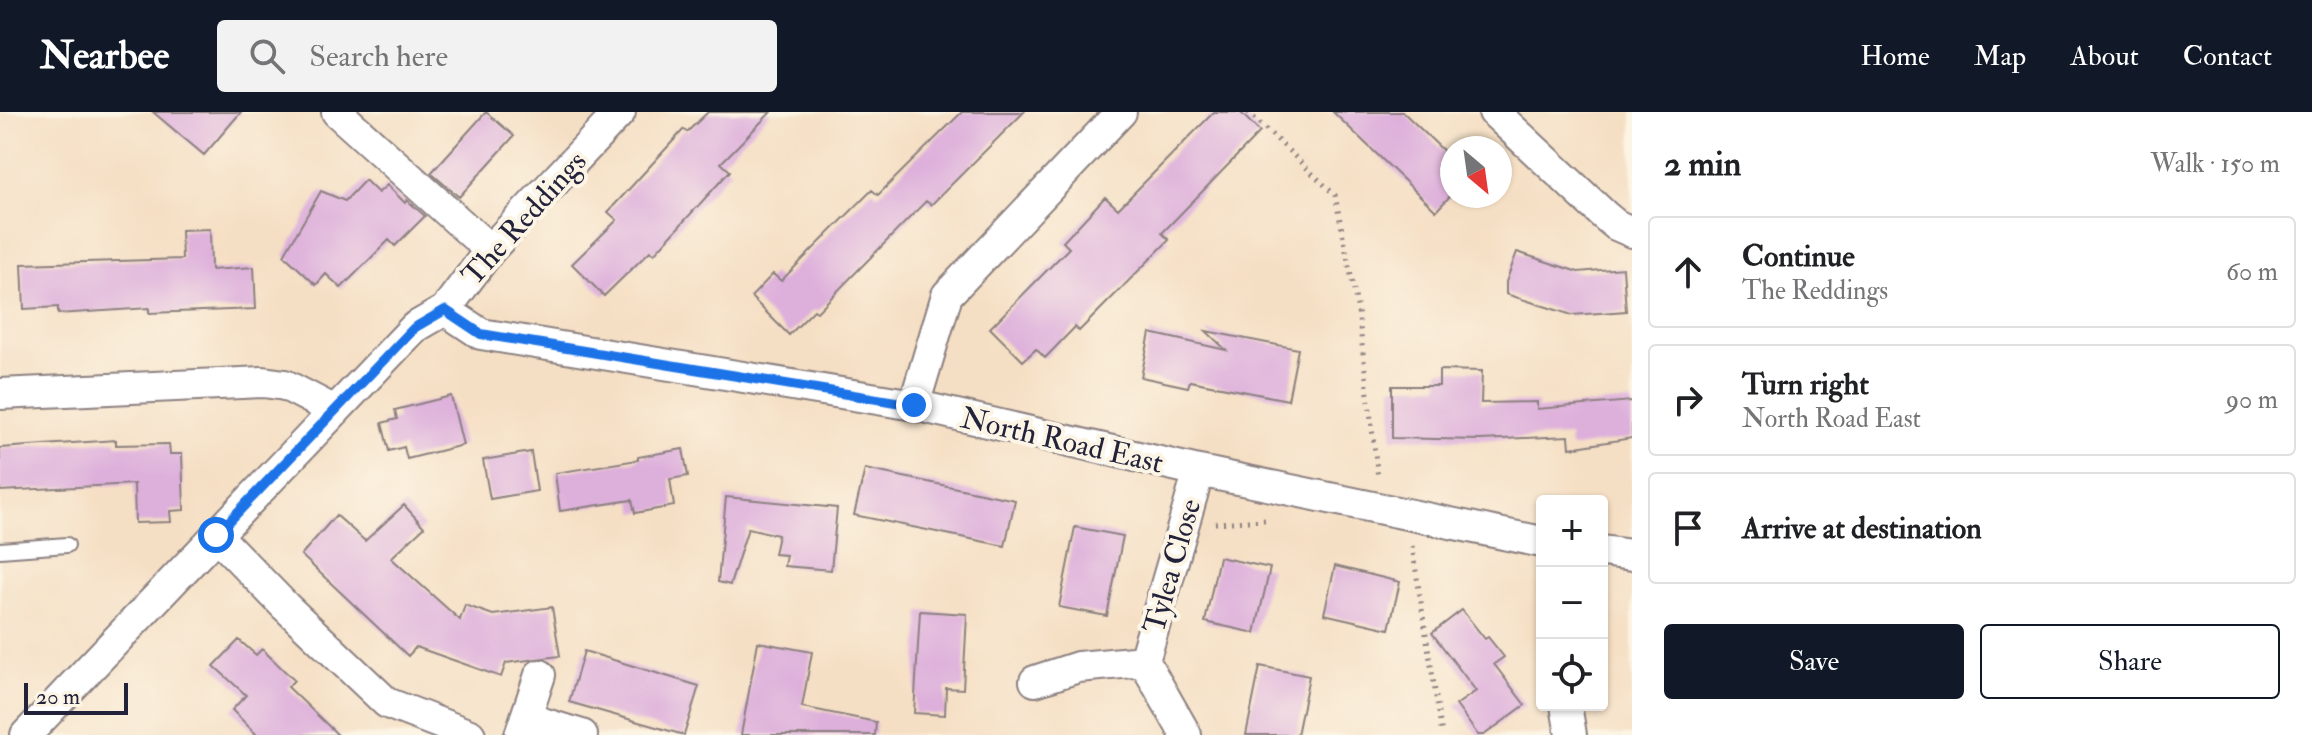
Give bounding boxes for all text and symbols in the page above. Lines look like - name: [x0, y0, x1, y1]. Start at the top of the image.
- search box: [217, 20, 777, 92]
- text: Nearbee: [40, 32, 169, 80]
- icon: search: [245, 34, 289, 78]
- text: Search here: [309, 38, 448, 75]
- text: Home: [1860, 39, 1930, 74]
- text: Map: [1974, 39, 2026, 74]
- text: About: [2070, 39, 2139, 74]
- text: Contact: [2183, 39, 2272, 74]
- north arrow: [1440, 136, 1512, 208]
- street label: The Reddings: [454, 143, 595, 293]
- text: 2 min: [1664, 143, 1741, 186]
- text: Walk · 150 m: [2151, 148, 2280, 180]
- text: Continue: [1742, 238, 1855, 275]
- icon: ahead: [1666, 250, 1710, 294]
- text: 60 m: [2226, 256, 2278, 288]
- text: The Reddings: [1742, 275, 1888, 307]
- text: Turn right: [1742, 366, 1869, 403]
- icon: right: [1666, 378, 1710, 422]
- text: 90 m: [2226, 384, 2278, 416]
- route end: [896, 387, 932, 423]
- street label: North Road East: [957, 399, 1167, 482]
- text: North Road East: [1742, 403, 1921, 435]
- street label: Tylea Close: [1136, 495, 1209, 638]
- map controls: [1536, 495, 1608, 711]
- button: +: [1536, 495, 1608, 567]
- icon: arrive: [1666, 506, 1710, 550]
- text: Arrive at destination: [1742, 510, 1982, 547]
- route start: [198, 517, 234, 553]
- button: −: [1536, 567, 1608, 639]
- button: Save: [1664, 624, 1964, 699]
- button: Share: [1980, 624, 2280, 699]
- button: locate: [1536, 639, 1608, 711]
- scale bar: [24, 679, 128, 715]
- text: 20 m: [36, 683, 80, 711]

